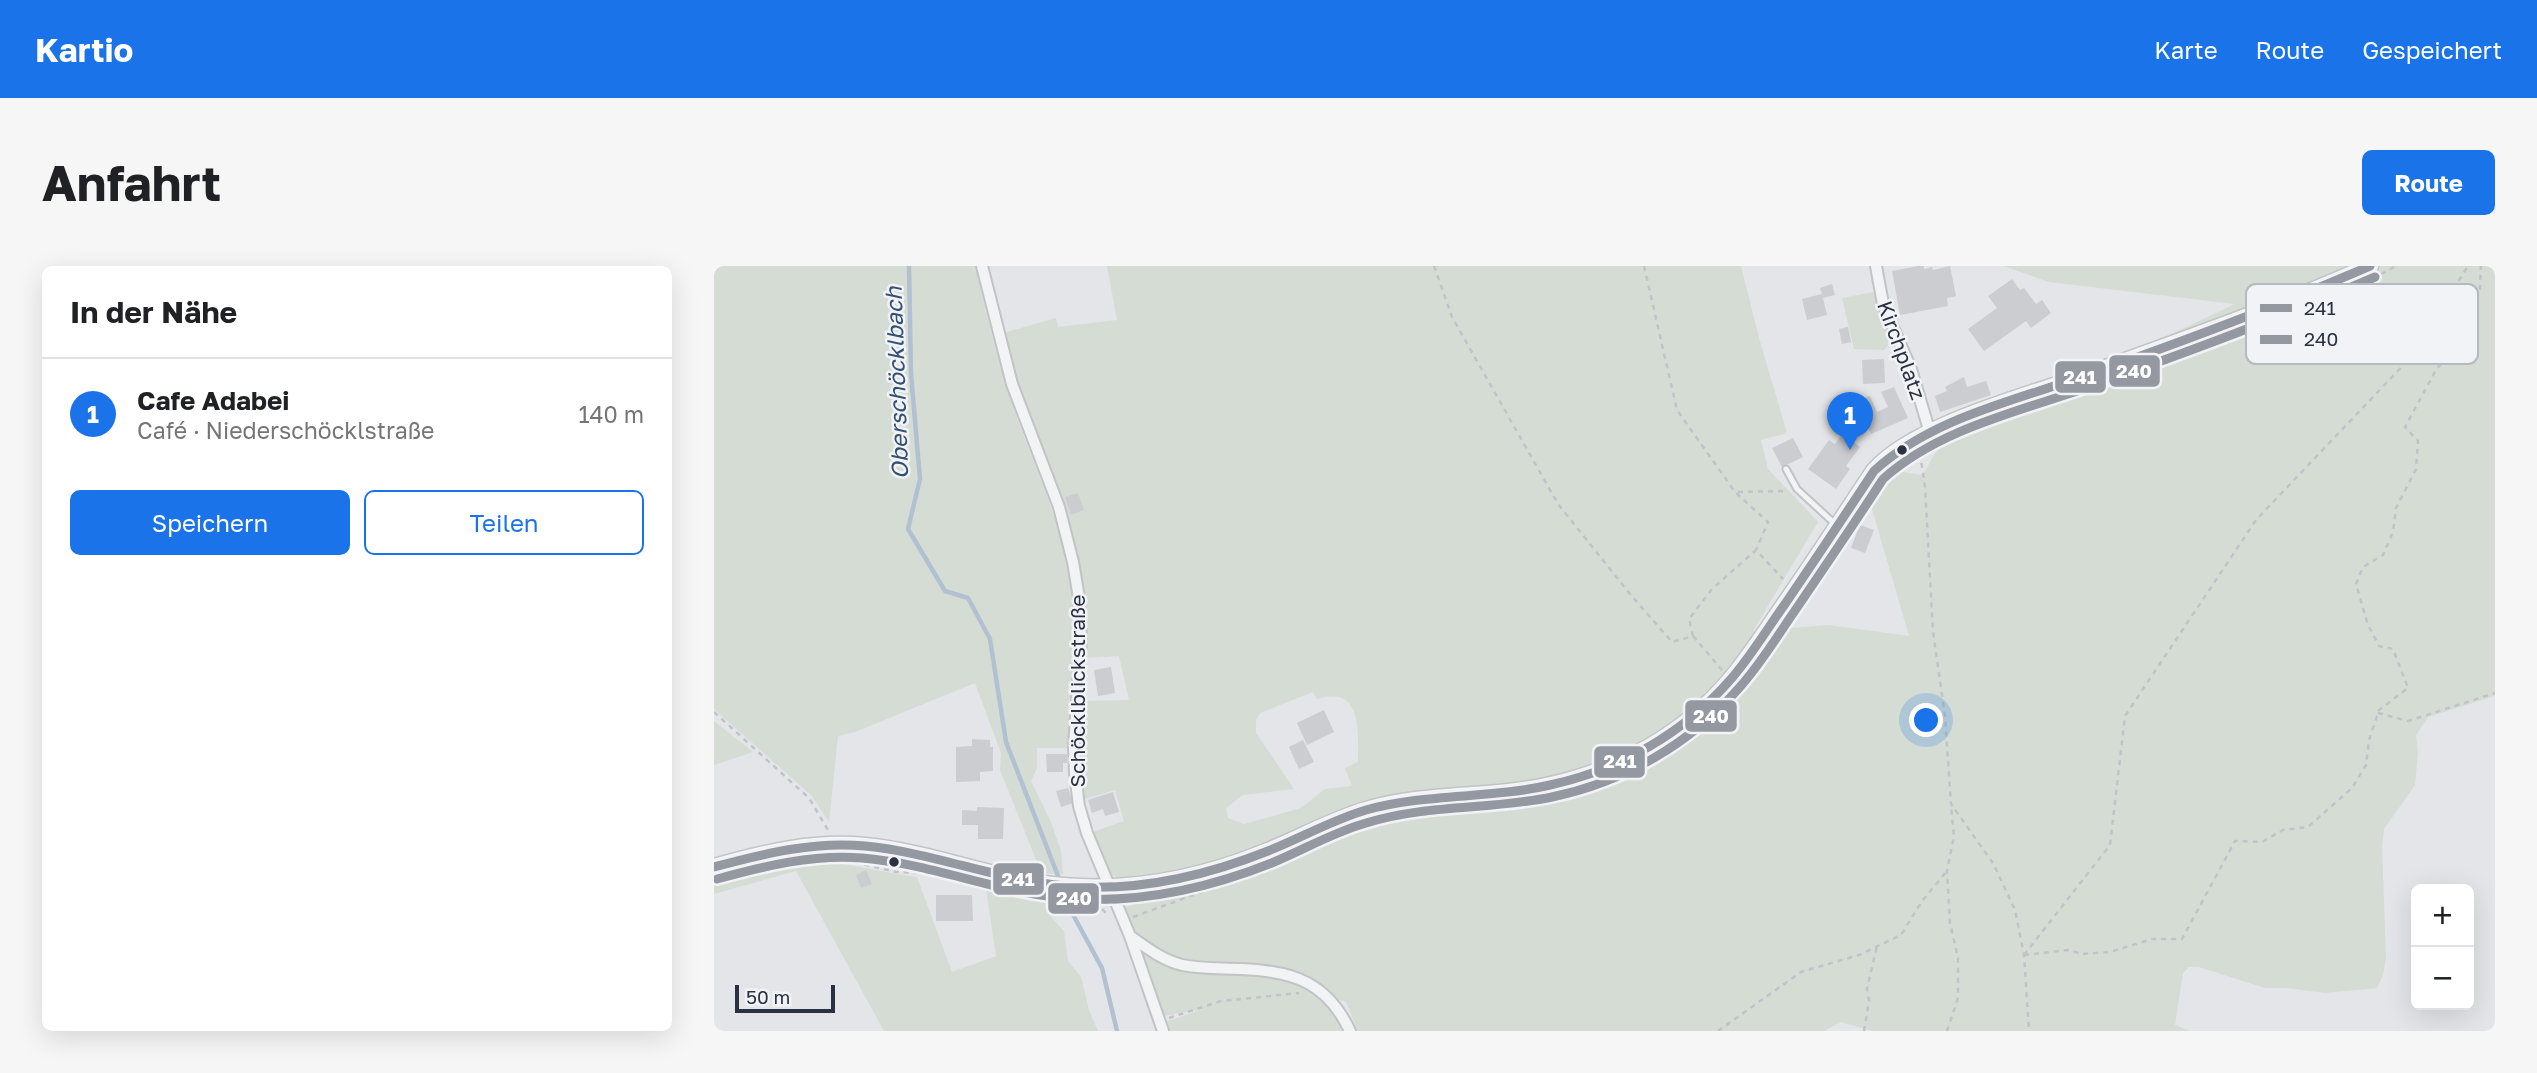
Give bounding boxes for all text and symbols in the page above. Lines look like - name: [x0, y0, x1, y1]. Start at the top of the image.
- text: Kartio: [35, 30, 133, 69]
- text: Karte: [2154, 35, 2218, 64]
- text: Route: [2256, 35, 2324, 64]
- text: Gespeichert: [2362, 35, 2502, 64]
- button: Route: [2362, 150, 2495, 215]
- text: Anfahrt: [42, 153, 221, 212]
- legend: [2246, 284, 2478, 364]
- water label: Oberschöcklbach: [879, 285, 913, 480]
- text: In der Nähe: [70, 294, 237, 330]
- text: 241: [2304, 296, 2336, 319]
- street label: Kirchplatz: [1872, 297, 1932, 403]
- text: 240: [2304, 327, 2338, 350]
- line badge: 240: [2108, 354, 2161, 388]
- text: 240: [2116, 359, 2152, 382]
- line badge: 241: [2054, 360, 2107, 394]
- text: 241: [2063, 365, 2097, 388]
- text: Cafe Adabei: [137, 385, 289, 416]
- pin: 1: [1827, 392, 1873, 450]
- text: 1: [87, 400, 99, 428]
- text: 140 m: [578, 400, 644, 428]
- text: Café · Niederschöcklstraße: [137, 416, 434, 444]
- unlabelled marker: [1895, 443, 1909, 457]
- button: Speichern: [70, 490, 350, 555]
- button: Teilen: [364, 490, 644, 555]
- street label: Schöcklblickstraße: [1064, 595, 1090, 787]
- line badge: 240: [1684, 699, 1738, 733]
- your location: [1909, 703, 1943, 737]
- text: 240: [1693, 704, 1729, 727]
- line badge: 241: [1593, 745, 1646, 779]
- text: 241: [1603, 749, 1637, 772]
- unlabelled marker: [887, 855, 901, 869]
- line badge: 241: [992, 862, 1045, 896]
- text: 241: [1001, 867, 1035, 890]
- line badge: 240: [1047, 882, 1100, 915]
- map controls: [2411, 884, 2474, 1010]
- button: +: [2411, 884, 2474, 947]
- text: 240: [1056, 886, 1092, 909]
- button: −: [2411, 947, 2474, 1010]
- scale bar: [735, 982, 835, 1014]
- text: 50 m: [746, 985, 790, 1008]

